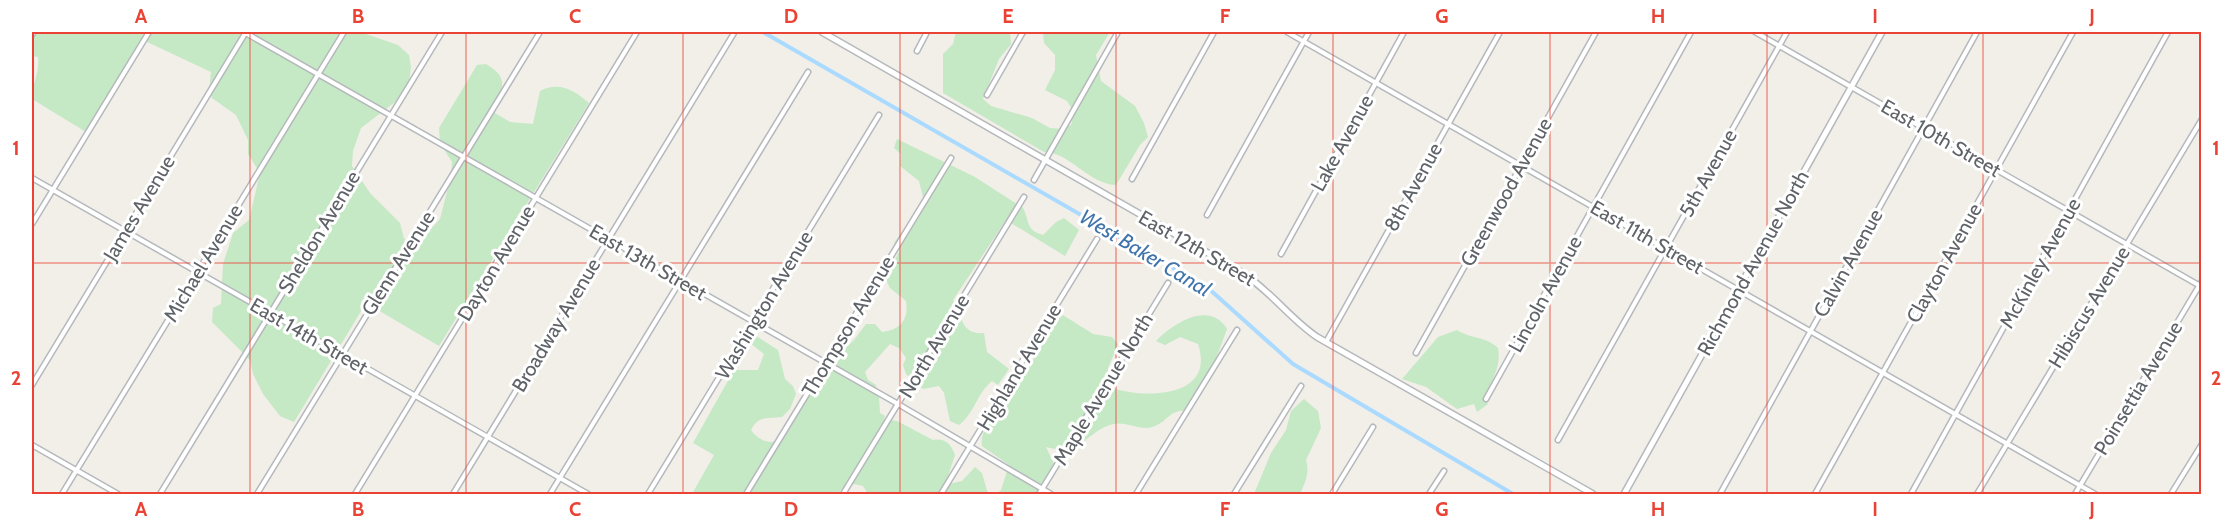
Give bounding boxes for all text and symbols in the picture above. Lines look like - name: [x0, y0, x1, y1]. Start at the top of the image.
- text: A: [135, 4, 148, 28]
- text: B: [352, 4, 364, 28]
- text: C: [569, 4, 581, 28]
- text: D: [784, 4, 798, 28]
- text: E: [1002, 4, 1014, 28]
- text: F: [1220, 4, 1231, 28]
- text: G: [1435, 4, 1449, 28]
- text: H: [1651, 4, 1665, 28]
- text: I: [1872, 4, 1878, 28]
- text: J: [2088, 4, 2095, 28]
- street label: Lake Avenue: [1306, 91, 1378, 195]
- street label: East 10th Street: [1877, 94, 2005, 182]
- street label: Greenwood Avenue: [1455, 113, 1557, 271]
- street label: 5th Avenue: [1674, 125, 1742, 221]
- text: 1: [12, 136, 20, 160]
- text: 1: [2212, 136, 2220, 160]
- street label: 8th Avenue: [1379, 138, 1447, 236]
- street label: James Avenue: [98, 151, 180, 266]
- street label: Sheldon Avenue: [273, 166, 365, 298]
- street label: Richmond Avenue North: [1692, 166, 1814, 360]
- street label: McKinley Avenue: [1994, 194, 2086, 332]
- street label: East 11th Street: [1586, 195, 1708, 279]
- street label: Clayton Avenue: [1901, 199, 1987, 327]
- street label: Michael Avenue: [159, 200, 247, 326]
- street label: Dayton Avenue: [452, 201, 540, 325]
- water label: West Baker Canal: [1075, 204, 1216, 302]
- street label: East 12th Street: [1134, 205, 1260, 291]
- street label: Calvin Avenue: [1808, 205, 1888, 321]
- street label: Glenn Avenue: [356, 206, 440, 320]
- street label: East 13th Street: [585, 219, 711, 305]
- street label: Washington Avenue: [710, 226, 818, 384]
- street label: Lincoln Avenue: [1503, 232, 1587, 356]
- street label: Hibiscus Avenue: [2043, 242, 2135, 372]
- street label: Thompson Avenue: [797, 251, 899, 401]
- street label: Broadway Avenue: [507, 254, 605, 396]
- street label: North Avenue: [894, 290, 974, 402]
- street label: East 14th Street: [246, 293, 372, 379]
- street label: Highland Avenue: [972, 299, 1066, 435]
- street label: Maple Avenue North: [1048, 309, 1158, 469]
- street label: Poinsettia Avenue: [2089, 317, 2187, 459]
- text: 2: [11, 366, 21, 390]
- text: 2: [2211, 366, 2221, 390]
- text: A: [135, 497, 148, 521]
- text: B: [352, 497, 364, 521]
- text: C: [569, 497, 581, 521]
- text: D: [784, 497, 798, 521]
- text: E: [1002, 497, 1014, 521]
- text: F: [1220, 497, 1231, 521]
- text: G: [1435, 497, 1449, 521]
- text: H: [1651, 497, 1665, 521]
- text: I: [1872, 497, 1878, 521]
- text: J: [2088, 497, 2095, 521]

